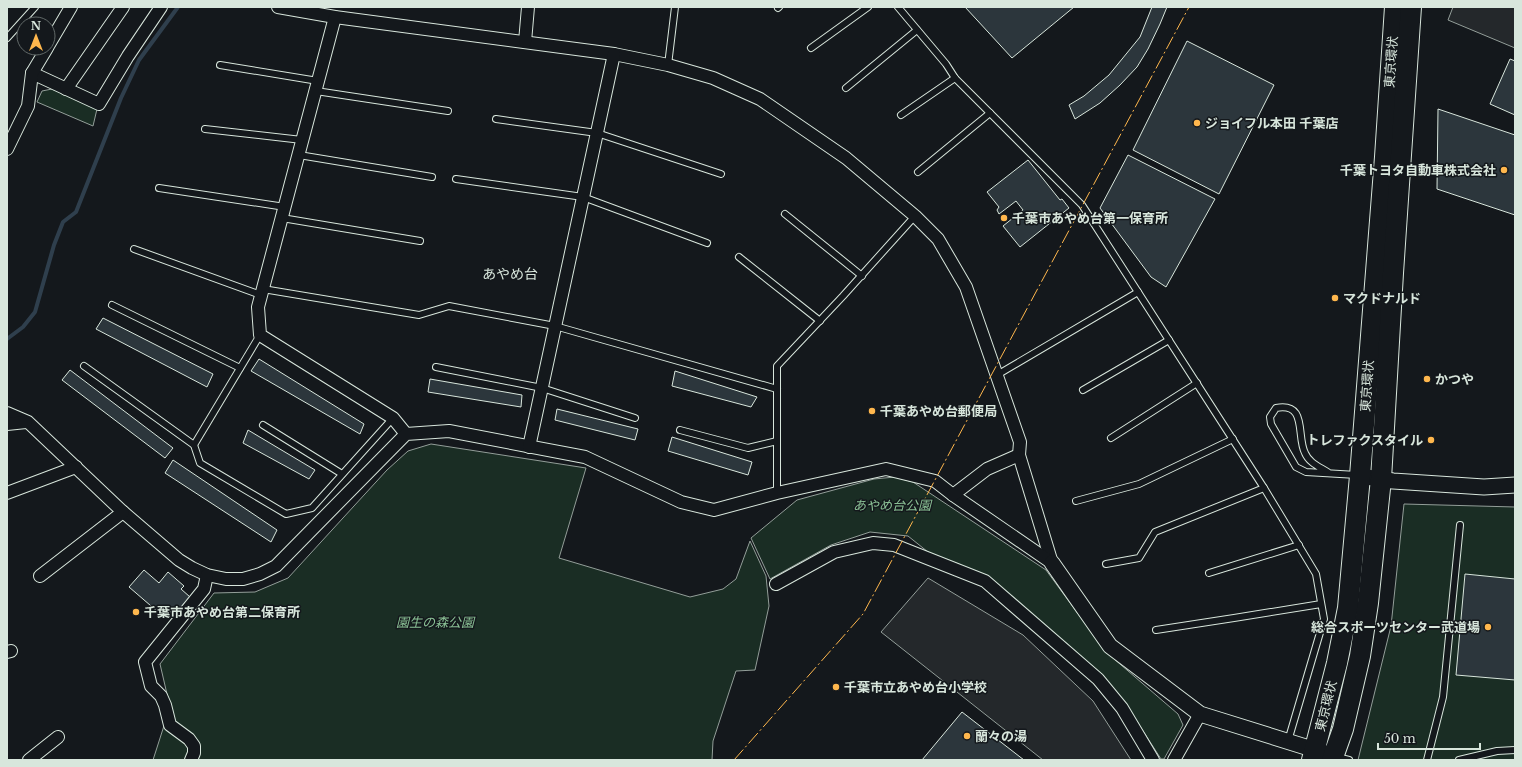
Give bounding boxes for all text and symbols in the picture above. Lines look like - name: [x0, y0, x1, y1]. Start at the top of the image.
- north arrow: [16, 16, 56, 56]
- text: N: [31, 19, 42, 33]
- street label: 東京環状: [1381, 35, 1401, 89]
- place label: ジョイフル本田 千葉店: [1205, 115, 1338, 132]
- marker: ジョイフル本田 千葉店: [1192, 118, 1202, 128]
- place label: 千葉トヨタ自動車株式会社: [1340, 162, 1496, 179]
- marker: 千葉トヨタ自動車株式会社: [1499, 165, 1509, 175]
- place label: 千葉市あやめ台第一保育所: [1012, 210, 1168, 227]
- marker: 千葉市あやめ台第一保育所: [999, 213, 1009, 223]
- district label: あやめ台: [482, 265, 538, 283]
- place label: マクドナルド: [1343, 290, 1421, 307]
- marker: マクドナルド: [1330, 293, 1340, 303]
- street label: 東京環状: [1357, 359, 1377, 413]
- place label: かつや: [1435, 371, 1474, 388]
- marker: かつや: [1422, 374, 1432, 384]
- place label: 千葉あやめ台郵便局: [880, 403, 997, 420]
- marker: 千葉あやめ台郵便局: [867, 406, 877, 416]
- place label: トレファクスタイル: [1306, 432, 1423, 449]
- marker: トレファクスタイル: [1426, 435, 1436, 445]
- park label: あやめ台公園: [853, 497, 933, 514]
- place label: 千葉市あやめ台第二保育所: [144, 604, 300, 621]
- marker: 千葉市あやめ台第二保育所: [131, 607, 141, 617]
- park label: 園生の森公園: [396, 614, 476, 631]
- place label: 総合スポーツセンター武道場: [1310, 619, 1480, 636]
- marker: 総合スポーツセンター武道場: [1483, 622, 1493, 632]
- place label: 千葉市立あやめ台小学校: [844, 679, 987, 696]
- street label: 東京環状: [1311, 679, 1341, 733]
- marker: 千葉市立あやめ台小学校: [831, 682, 841, 692]
- scale bar: [1378, 725, 1480, 751]
- place label: 蘭々の湯: [975, 728, 1027, 745]
- marker: 蘭々の湯: [962, 731, 972, 741]
- text: 50 m: [1384, 731, 1416, 746]

